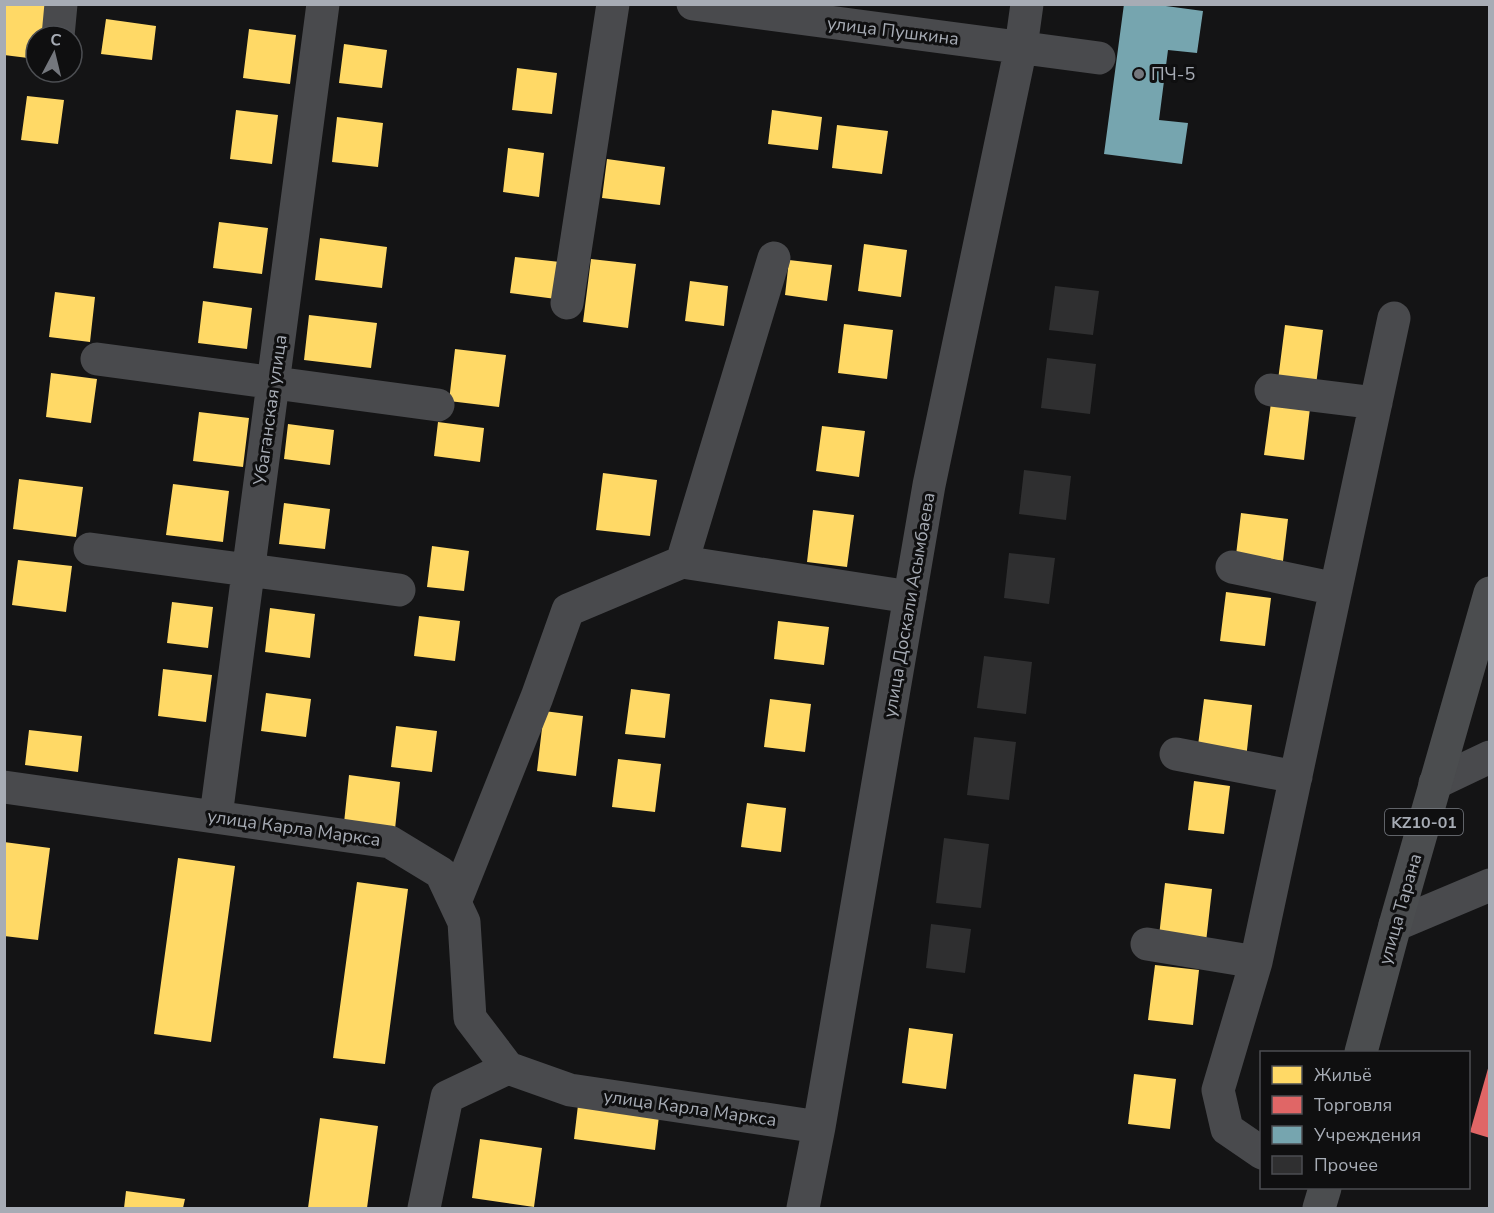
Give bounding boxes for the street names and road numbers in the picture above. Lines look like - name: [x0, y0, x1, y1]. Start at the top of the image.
- street label: улица Пушкина: [826, 11, 960, 51]
- street label: Убаганская улица: [247, 333, 292, 488]
- street label: улица Доскали Асымбаева: [877, 491, 941, 719]
- street label: улица Карла Маркса: [206, 804, 382, 852]
- road number: KZ10-01: [1385, 809, 1463, 835]
- street label: улица Тарана: [1373, 851, 1427, 967]
- street label: улица Карла Маркса: [602, 1084, 778, 1132]

